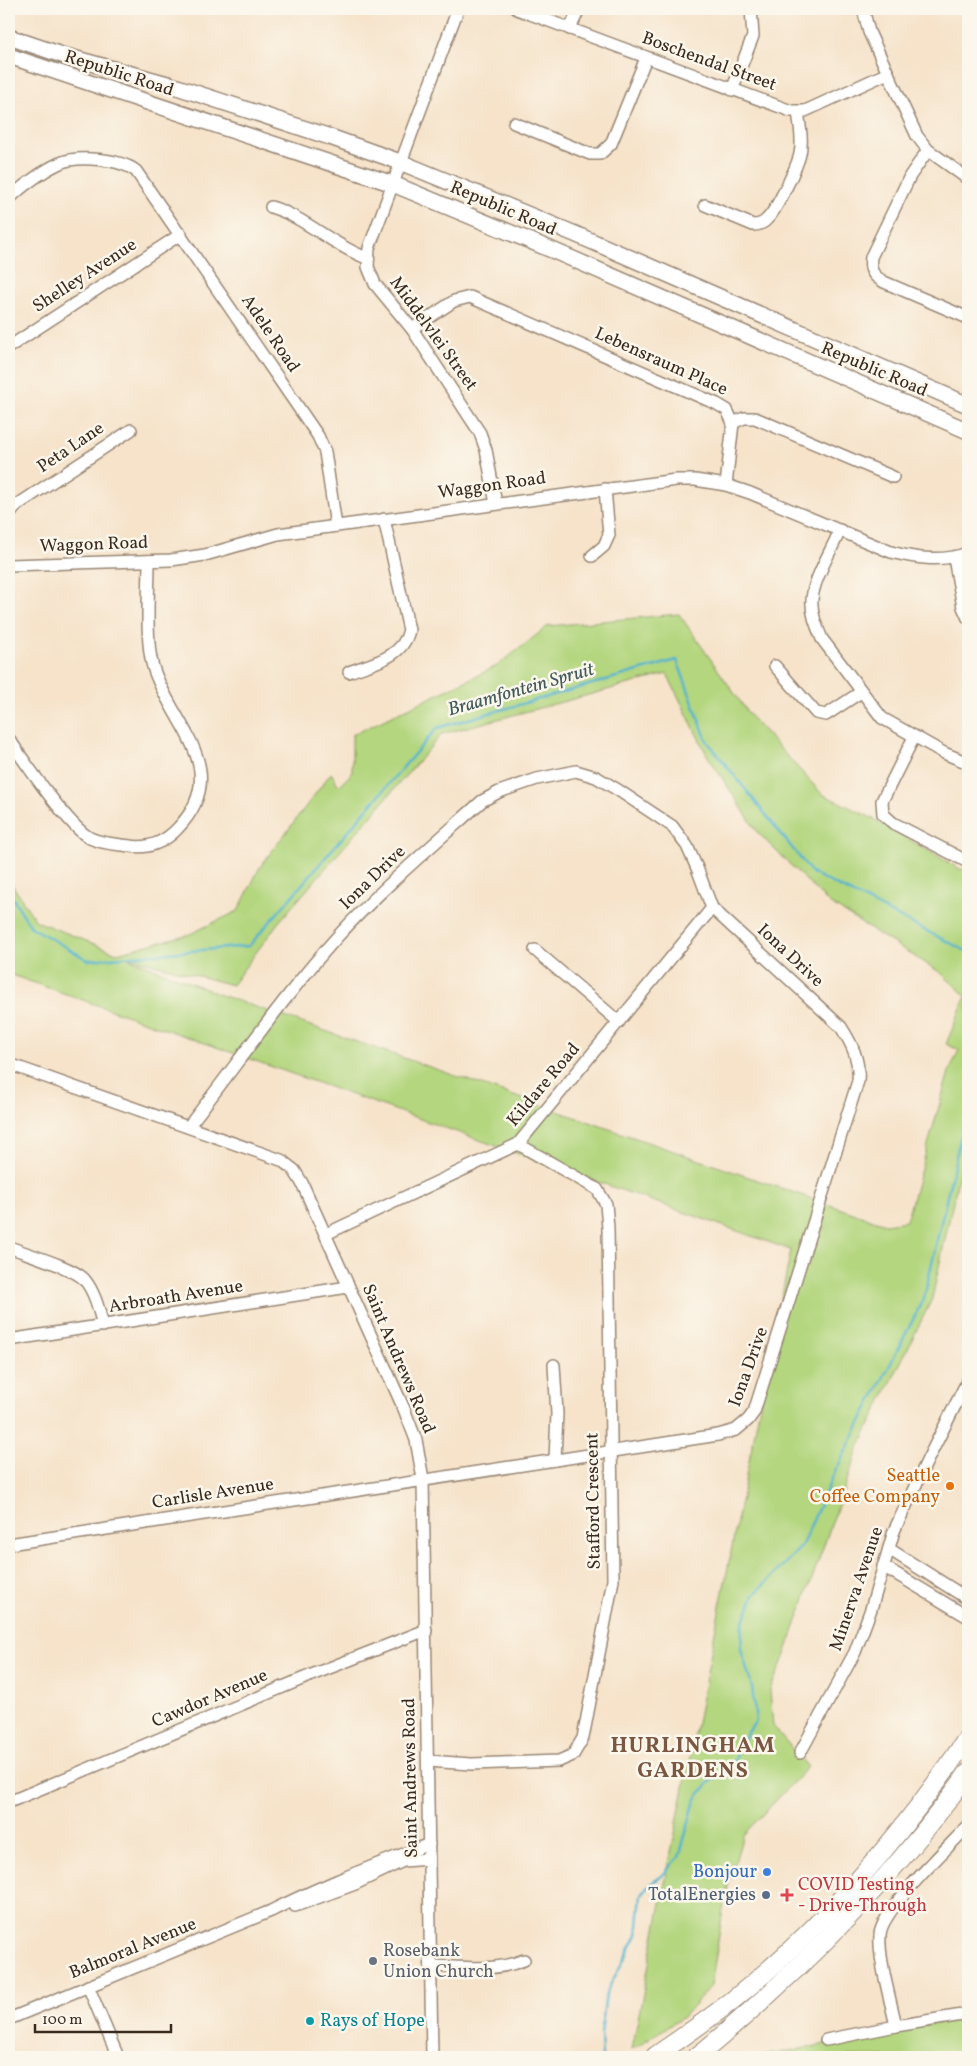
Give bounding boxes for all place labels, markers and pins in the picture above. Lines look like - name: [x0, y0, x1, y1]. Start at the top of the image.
- place label: Seattle Coffee Company: [810, 1464, 940, 1510]
- marker: Seattle Coffee Company: [944, 1480, 956, 1492]
- place label: Bonjour: [693, 1860, 757, 1885]
- marker: Bonjour: [761, 1866, 773, 1878]
- place label: COVID Testing - Drive-Through: [798, 1873, 927, 1919]
- place label: TotalEnergies: [648, 1883, 756, 1908]
- marker: COVID Testing - Drive-Through: [780, 1888, 794, 1902]
- marker: TotalEnergies: [760, 1889, 772, 1901]
- place label: Rosebank Union Church: [383, 1939, 494, 1985]
- marker: Rosebank Union Church: [367, 1955, 379, 1967]
- place label: Rays of Hope: [320, 2009, 425, 2034]
- marker: Rays of Hope: [304, 2015, 316, 2027]

